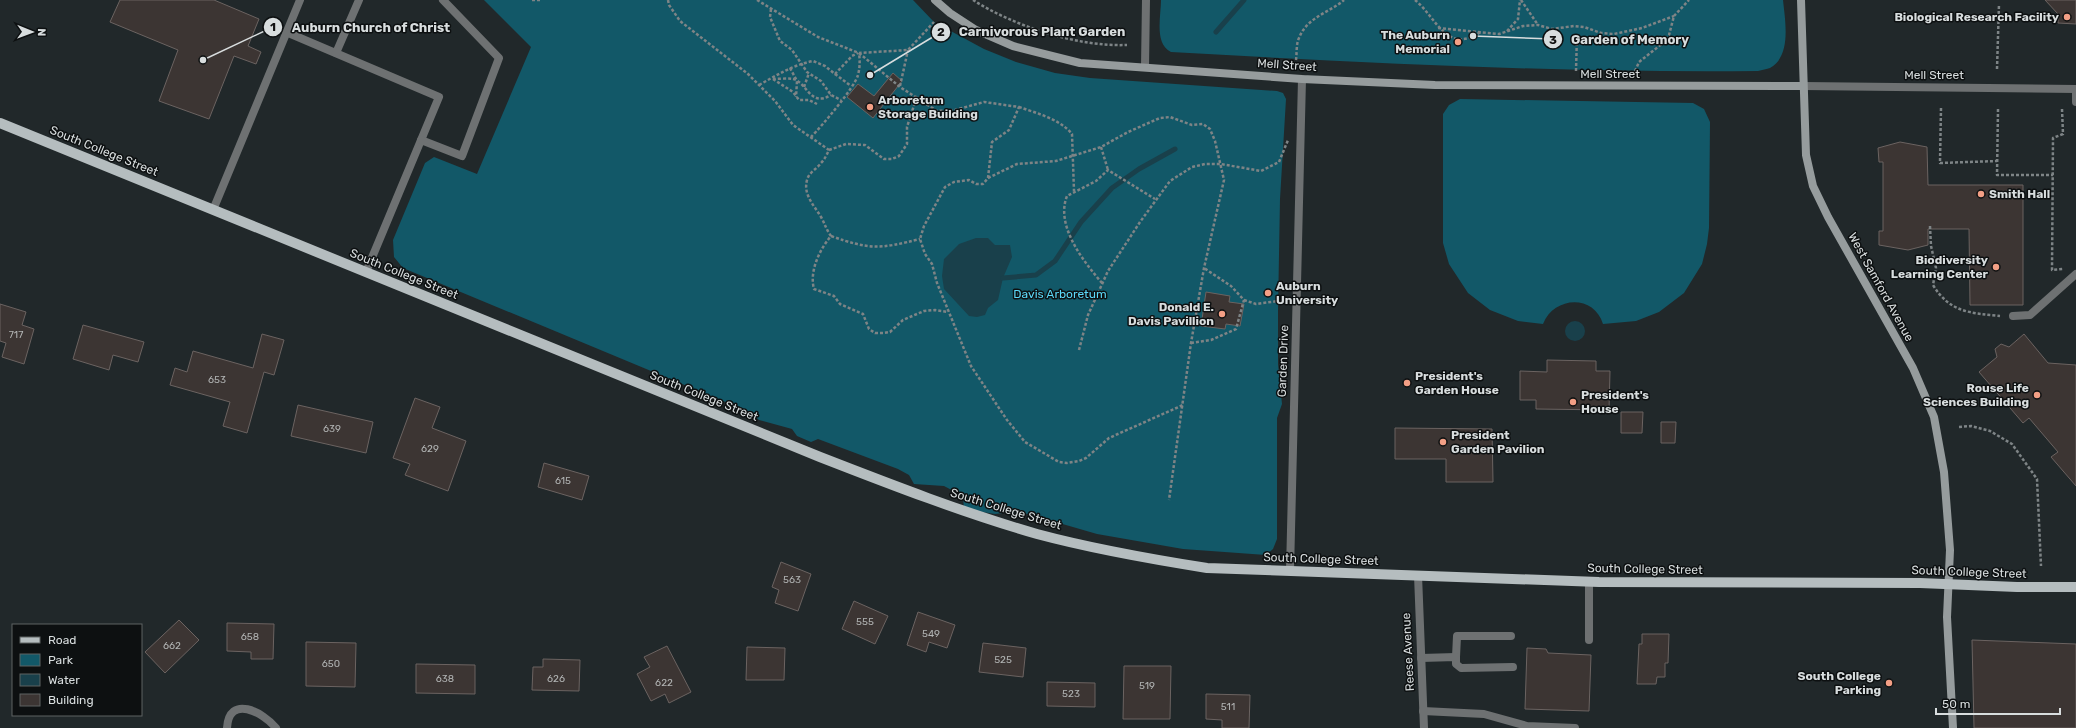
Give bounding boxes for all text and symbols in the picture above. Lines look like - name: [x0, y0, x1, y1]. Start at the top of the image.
- place label: Biological Research Facility: [1894, 10, 2059, 24]
- north arrow: [12, 12, 52, 52]
- marker: Biological Research Facility: [2062, 12, 2072, 22]
- callout: Auburn Church of Christ: [263, 15, 458, 40]
- callout: Carnivorous Plant Garden: [931, 19, 1133, 44]
- text: 1: [270, 20, 276, 34]
- text: Auburn Church of Christ: [292, 20, 450, 35]
- text: Carnivorous Plant Garden: [959, 24, 1125, 39]
- text: 2: [937, 25, 945, 39]
- callout: Garden of Memory: [1543, 27, 1697, 52]
- text: N: [35, 28, 48, 36]
- place label: The Auburn Memorial: [1381, 28, 1450, 56]
- text: Garden of Memory: [1571, 32, 1689, 47]
- text: 3: [1549, 33, 1557, 47]
- marker: The Auburn Memorial: [1453, 37, 1463, 47]
- street label: Mell Street: [1257, 56, 1318, 74]
- street label: Mell Street: [1580, 67, 1640, 81]
- street label: Mell Street: [1904, 68, 1964, 82]
- place label: Arboretum Storage Building: [878, 93, 978, 121]
- marker: Arboretum Storage Building: [865, 102, 875, 112]
- street label: South College Street: [48, 123, 160, 179]
- place label: Smith Hall: [1989, 187, 2050, 201]
- marker: Smith Hall: [1976, 189, 1986, 199]
- street label: West Samford Avenue: [1845, 230, 1917, 344]
- street label: South College Street: [348, 246, 460, 302]
- place label: Biodiversity Learning Center: [1891, 253, 1989, 281]
- marker: Biodiversity Learning Center: [1991, 262, 2001, 272]
- place label: Auburn University: [1276, 279, 1338, 307]
- park label: Davis Arboretum: [1013, 287, 1107, 301]
- marker: Auburn University: [1263, 288, 1273, 298]
- place label: Donald E. Davis Pavillion: [1128, 300, 1214, 328]
- marker: Donald E. Davis Pavillion: [1217, 309, 1227, 319]
- street label: Garden Drive: [1275, 324, 1291, 397]
- house number: 717: [9, 329, 23, 341]
- street label: South College Street: [648, 368, 760, 424]
- place label: President's Garden House: [1415, 369, 1499, 397]
- house number: 653: [208, 374, 226, 386]
- marker: President's Garden House: [1402, 378, 1412, 388]
- place label: Rouse Life Sciences Building: [1923, 381, 2029, 409]
- place label: President's House: [1581, 388, 1649, 416]
- marker: Rouse Life Sciences Building: [2032, 390, 2042, 400]
- marker: President's House: [1568, 397, 1578, 407]
- house number: 639: [323, 423, 341, 435]
- place label: President Garden Pavilion: [1451, 428, 1545, 456]
- marker: President Garden Pavilion: [1438, 437, 1448, 447]
- house number: 629: [421, 443, 439, 455]
- house number: 615: [555, 475, 571, 487]
- street label: South College Street: [949, 485, 1064, 533]
- street label: South College Street: [1263, 550, 1379, 568]
- street label: South College Street: [1587, 561, 1703, 577]
- street label: South College Street: [1911, 563, 2027, 581]
- house number: 563: [783, 574, 801, 586]
- street label: Reese Avenue: [1399, 612, 1417, 692]
- house number: 555: [856, 616, 874, 628]
- legend: [12, 624, 142, 716]
- house number: 549: [922, 628, 940, 640]
- house number: 658: [241, 631, 259, 643]
- text: Road: [48, 633, 76, 647]
- house number: 662: [163, 640, 181, 652]
- text: Park: [48, 653, 74, 667]
- house number: 525: [994, 654, 1012, 666]
- house number: 650: [322, 658, 340, 670]
- place label: South College Parking: [1798, 669, 1881, 697]
- text: Water: [48, 673, 80, 687]
- house number: 638: [436, 673, 454, 685]
- house number: 626: [547, 673, 565, 685]
- house number: 622: [655, 677, 673, 689]
- marker: South College Parking: [1884, 678, 1894, 688]
- house number: 519: [1139, 680, 1155, 692]
- house number: 523: [1062, 688, 1080, 700]
- scale bar: [1936, 690, 2060, 716]
- text: Building: [48, 693, 94, 707]
- text: 50 m: [1942, 697, 1970, 711]
- house number: 511: [1221, 701, 1235, 713]

